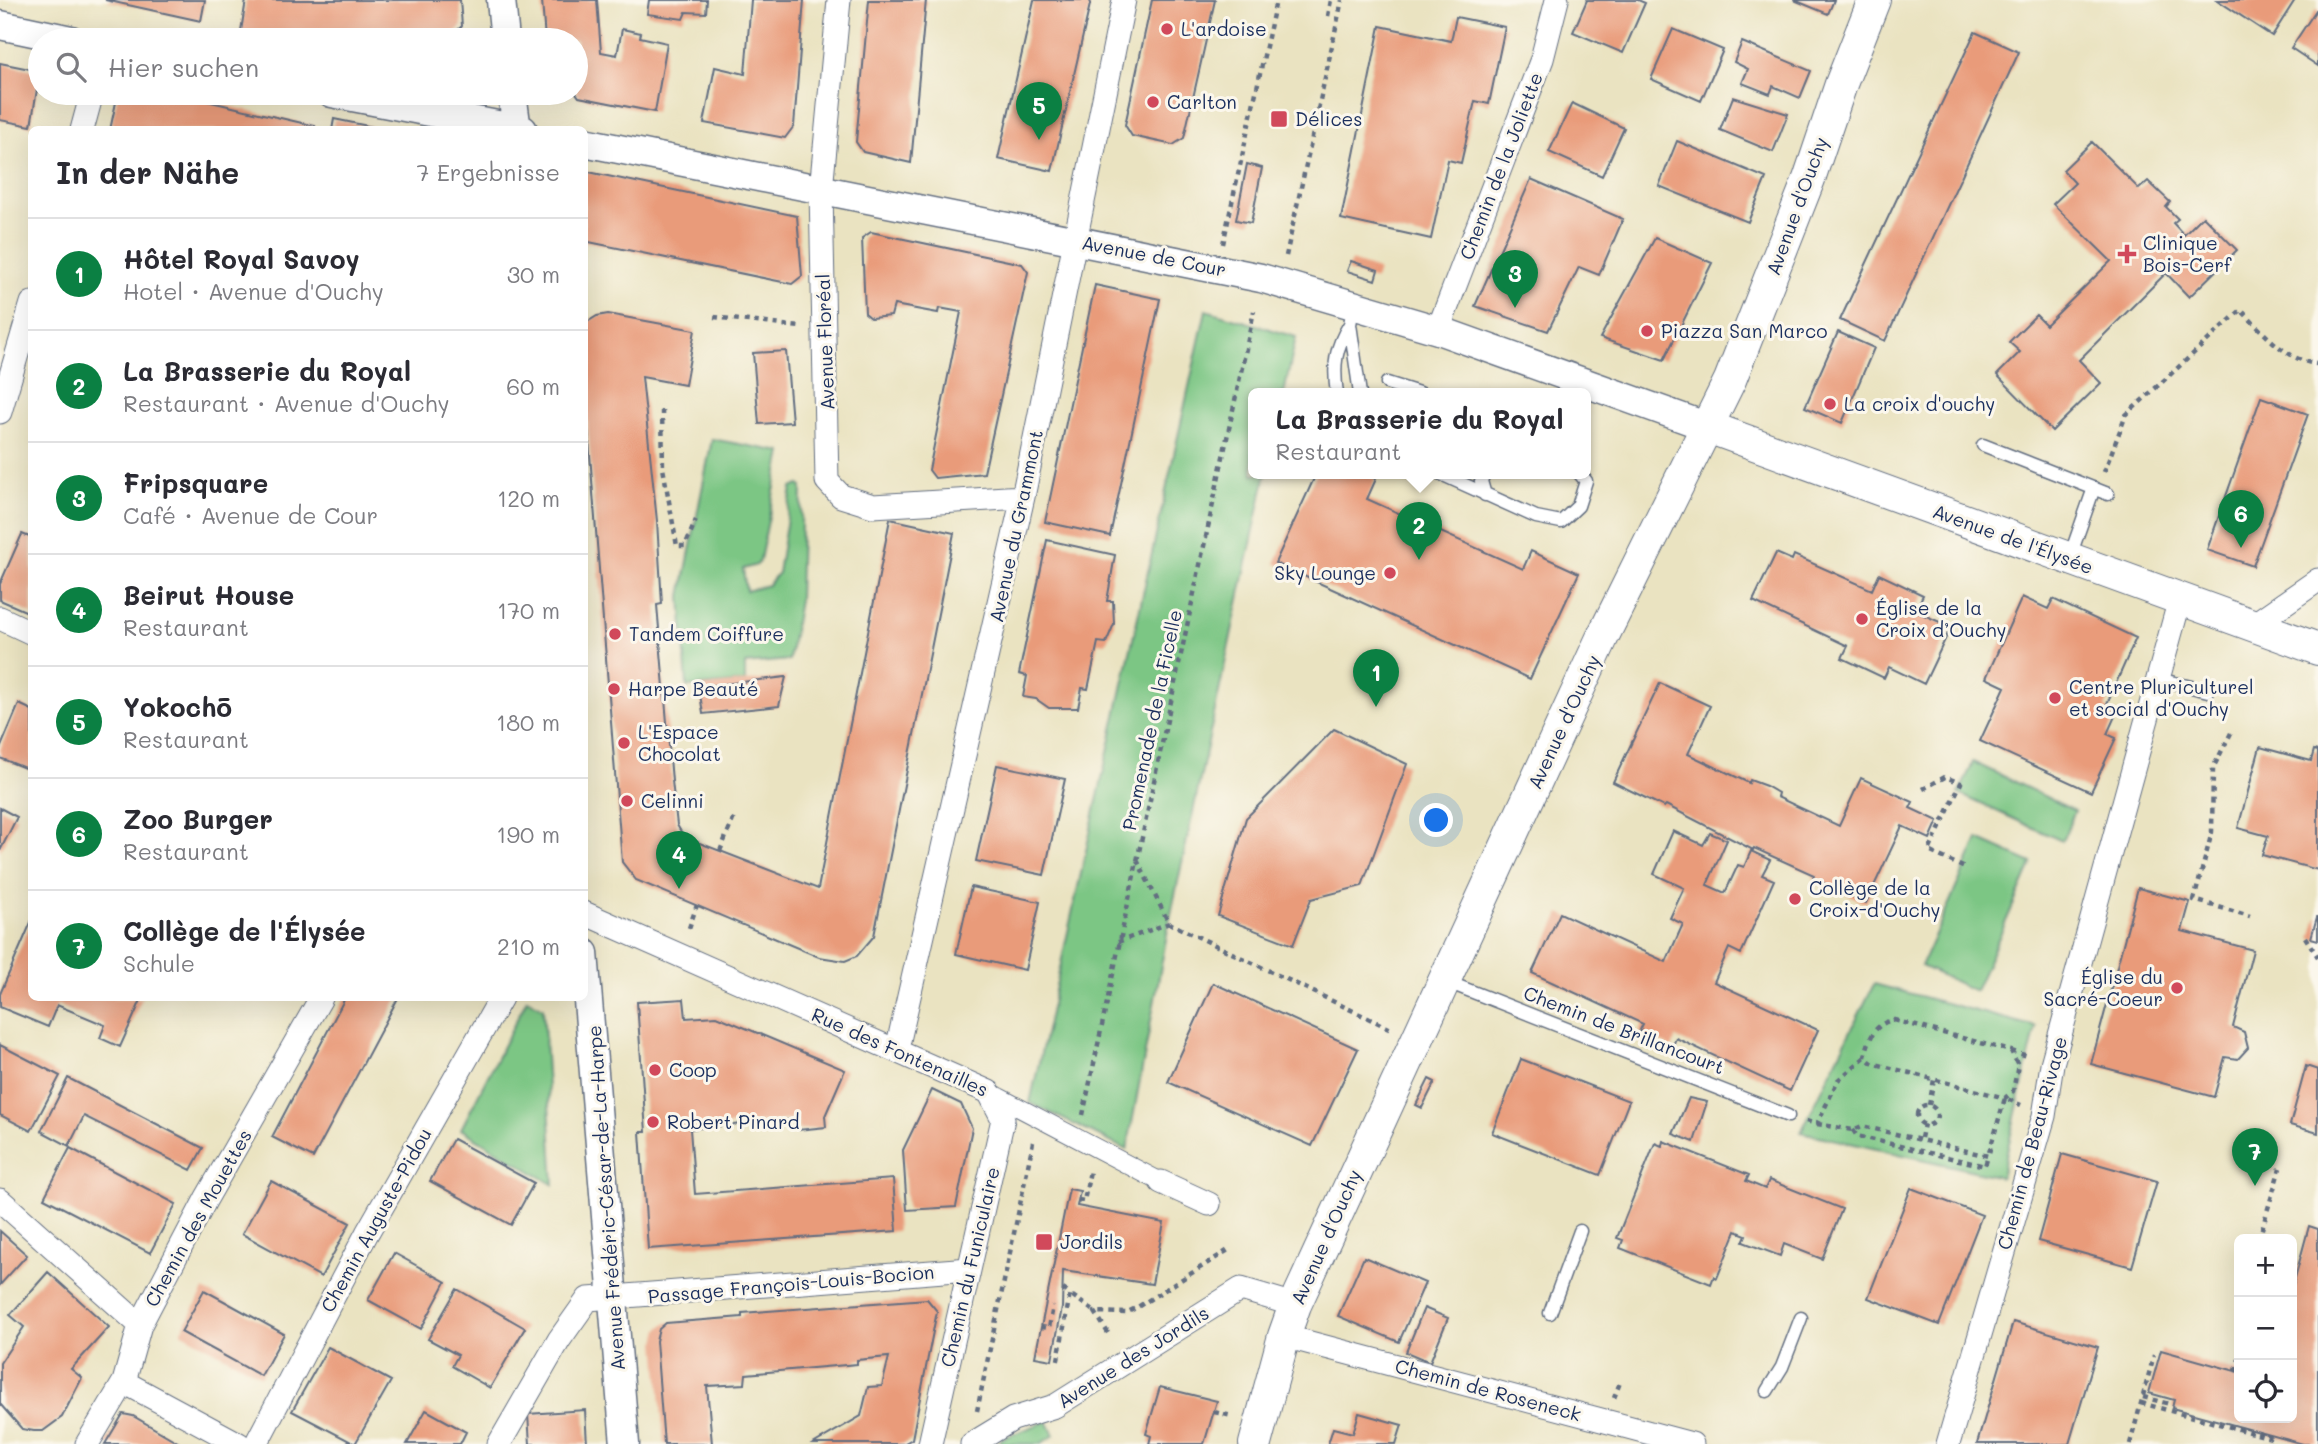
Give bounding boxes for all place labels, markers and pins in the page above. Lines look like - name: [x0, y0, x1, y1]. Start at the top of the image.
- place label: L'ardoise: [1181, 16, 1267, 41]
- marker: L'ardoise: [1159, 21, 1175, 37]
- pin: 5: [1016, 82, 1062, 140]
- place label: Carlton: [1167, 89, 1237, 114]
- marker: Carlton: [1145, 94, 1161, 110]
- place label: Délices: [1295, 106, 1363, 131]
- marker: Délices: [1269, 109, 1289, 129]
- place label: Clinique Bois-Cerf: [2143, 230, 2232, 277]
- marker: Clinique Bois-Cerf: [2117, 244, 2137, 264]
- pin: 3: [1492, 250, 1538, 308]
- place label: Piazza San Marco: [1661, 318, 1827, 343]
- marker: Piazza San Marco: [1639, 323, 1655, 339]
- place label: La croix d'ouchy: [1844, 391, 1995, 416]
- marker: La croix d'ouchy: [1822, 396, 1838, 412]
- pin: 6: [2218, 490, 2264, 548]
- pin: 2: [1396, 502, 1442, 560]
- place label: Sky Lounge: [1274, 560, 1376, 585]
- marker: Sky Lounge: [1382, 565, 1398, 581]
- place label: Église de la Croix d’Ouchy: [1876, 595, 2006, 642]
- marker: Église de la Croix d’Ouchy: [1854, 611, 1870, 627]
- place label: Tandem Coiffure: [629, 621, 784, 646]
- marker: Tandem Coiffure: [607, 626, 623, 642]
- pin: 1: [1353, 649, 1399, 707]
- place label: Centre Pluriculturel et social d'Ouchy: [2069, 674, 2254, 721]
- place label: Harpe Beauté: [628, 676, 758, 701]
- marker: Harpe Beauté: [606, 681, 622, 697]
- marker: Centre Pluriculturel et social d'Ouchy: [2047, 690, 2063, 706]
- place label: L'Espace Chocolat: [638, 719, 721, 766]
- marker: L'Espace Chocolat: [616, 735, 632, 751]
- place label: Celinni: [641, 788, 704, 813]
- marker: Celinni: [619, 793, 635, 809]
- pin: 4: [656, 831, 702, 889]
- place label: Collège de la Croix-d'Ouchy: [1809, 875, 1940, 922]
- marker: Collège de la Croix-d'Ouchy: [1787, 891, 1803, 907]
- place label: Église du Sacré-Coeur: [2043, 964, 2163, 1011]
- marker: Église du Sacré-Coeur: [2169, 980, 2185, 996]
- place label: Coop: [669, 1057, 717, 1082]
- marker: Coop: [647, 1062, 663, 1078]
- place label: Robert Pinard: [667, 1109, 800, 1134]
- marker: Robert Pinard: [645, 1114, 661, 1130]
- pin: 7: [2232, 1128, 2278, 1186]
- place label: Jordils: [1060, 1229, 1123, 1254]
- marker: Jordils: [1034, 1232, 1054, 1252]

